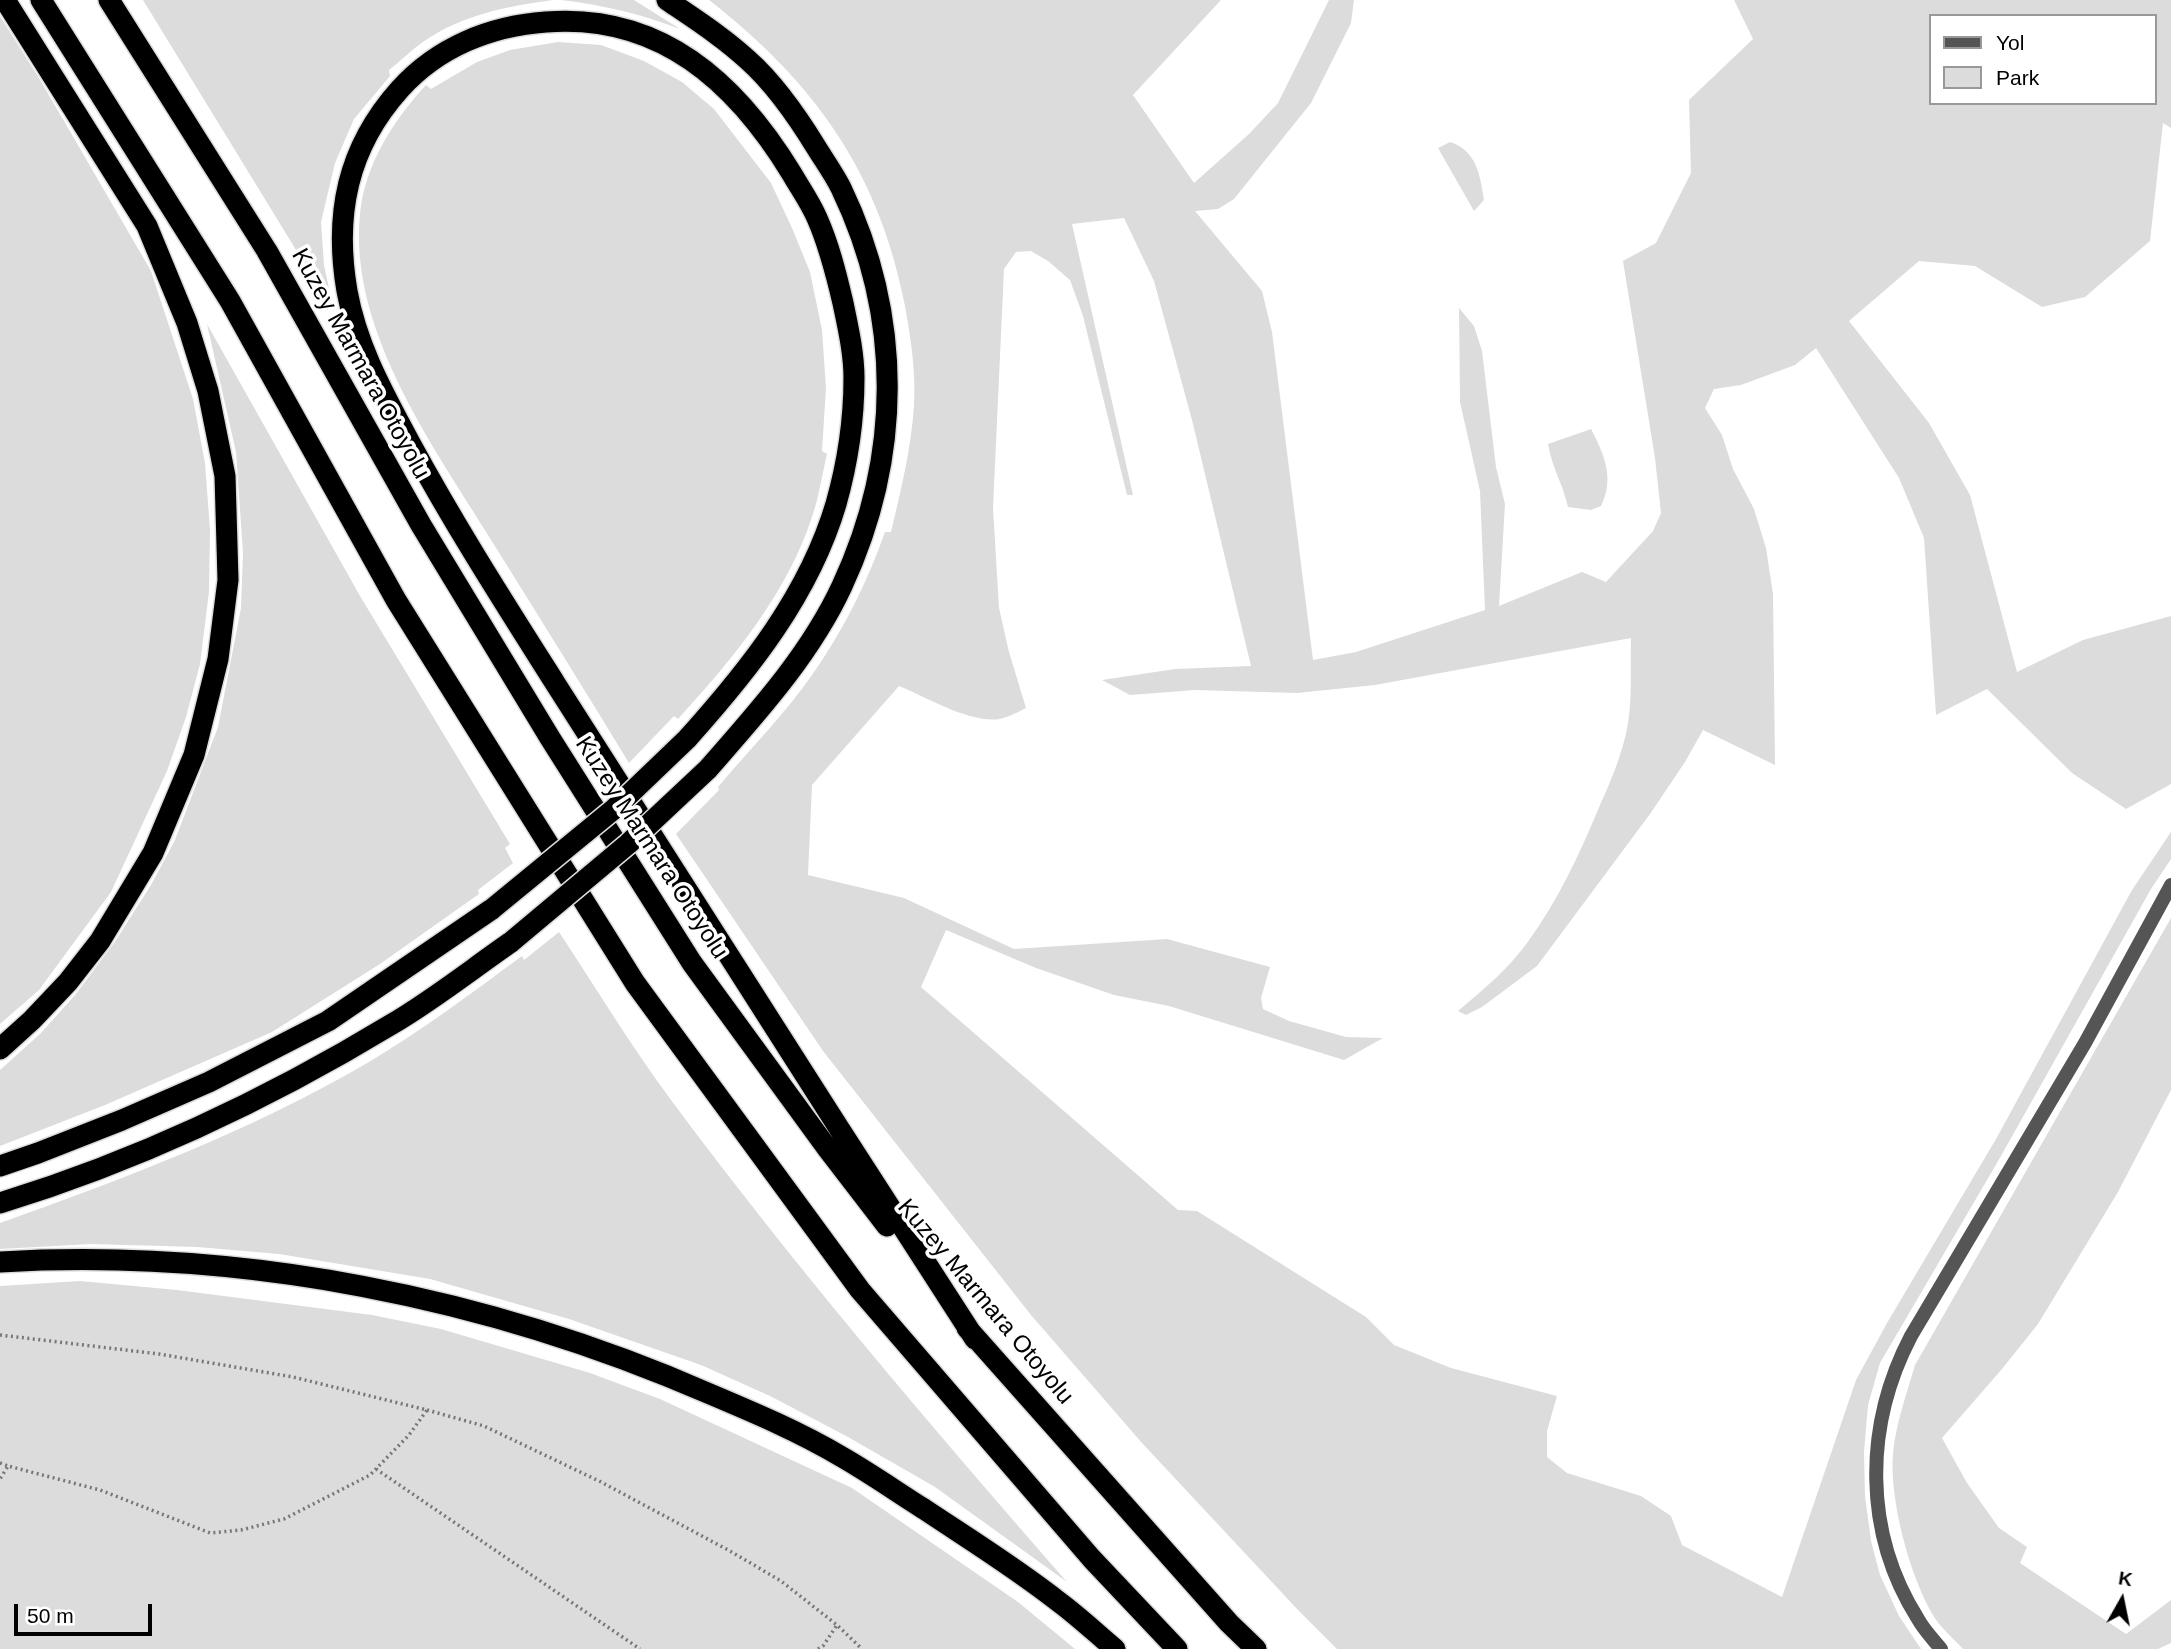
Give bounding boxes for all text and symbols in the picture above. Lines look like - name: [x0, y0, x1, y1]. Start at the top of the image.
- legend: [1930, 14, 2157, 105]
- text: Yol: [1996, 31, 2024, 54]
- text: Park: [1996, 66, 2039, 89]
- street label: Kuzey Marmara Otoyolu: [285, 244, 435, 484]
- street label: Kuzey Marmara Otoyolu: [568, 732, 734, 964]
- street label: Kuzey Marmara Otoyolu: [891, 1194, 1079, 1410]
- north arrow: [2087, 1565, 2157, 1635]
- text: K: [2117, 1567, 2134, 1590]
- scale bar: [18, 1590, 156, 1634]
- text: 50 m: [27, 1604, 74, 1627]

